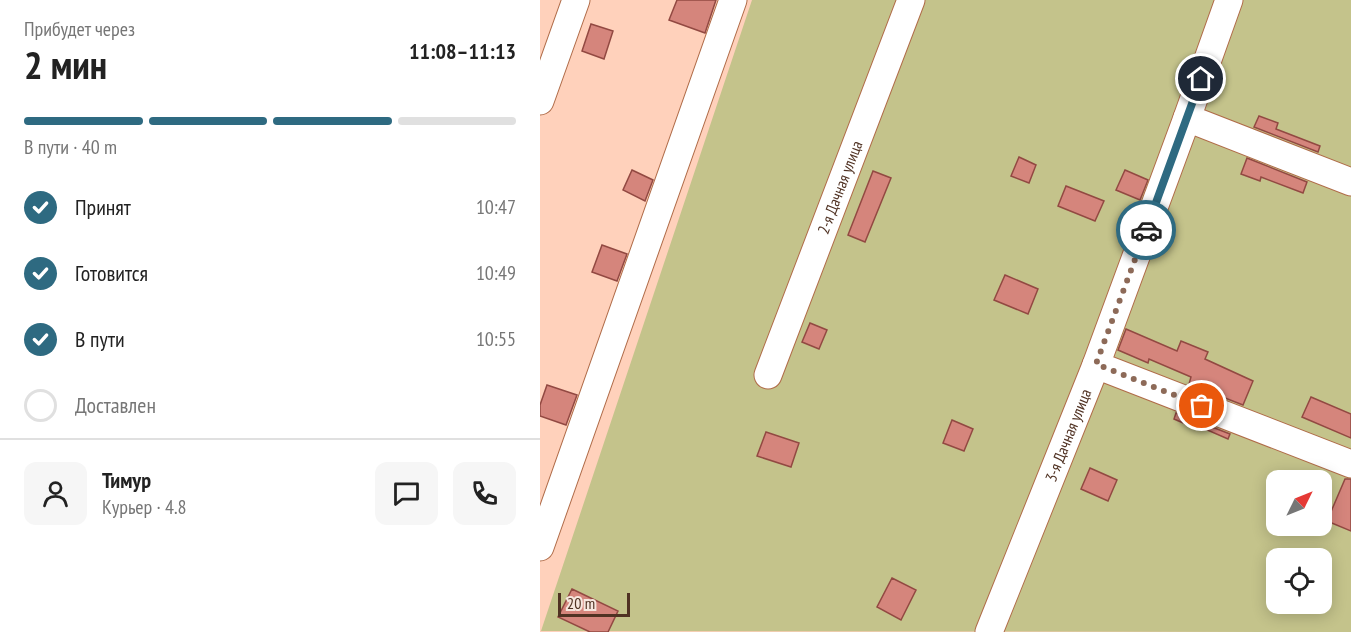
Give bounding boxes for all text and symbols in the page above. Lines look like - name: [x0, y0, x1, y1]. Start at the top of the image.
- text: Прибудет через: [24, 16, 135, 42]
- text: 11:08–11:13: [409, 37, 516, 65]
- text: 2 мин: [24, 39, 107, 90]
- pin: [1175, 53, 1226, 104]
- icon: home: [1184, 62, 1217, 95]
- text: В пути · 40 m: [24, 134, 117, 160]
- street label: 2-я Дачная улица: [813, 138, 866, 237]
- icon: check: [24, 191, 57, 224]
- text: Принят: [75, 193, 131, 221]
- text: 10:47: [476, 194, 516, 220]
- courier: [1116, 200, 1176, 260]
- icon: car: [1130, 214, 1163, 247]
- icon: check: [24, 257, 57, 290]
- text: Готовится: [75, 259, 148, 287]
- text: 10:49: [476, 260, 516, 286]
- icon: check: [24, 323, 57, 356]
- text: В пути: [75, 325, 125, 353]
- text: 10:55: [476, 326, 516, 352]
- pin: [1176, 380, 1227, 431]
- street label: 3-я Дачная улица: [1040, 386, 1095, 485]
- icon: bag: [1185, 389, 1218, 422]
- text: Доставлен: [75, 391, 156, 419]
- button: person: [24, 462, 87, 525]
- button: chat: [375, 462, 438, 525]
- button: phone: [453, 462, 516, 525]
- text: Тимур: [102, 466, 151, 494]
- north arrow: [1266, 470, 1332, 536]
- map controls: [1266, 470, 1332, 614]
- text: Курьер · 4.8: [102, 494, 187, 520]
- button: locate: [1266, 548, 1332, 614]
- scale bar: [558, 590, 630, 618]
- text: 20 m: [567, 593, 595, 613]

